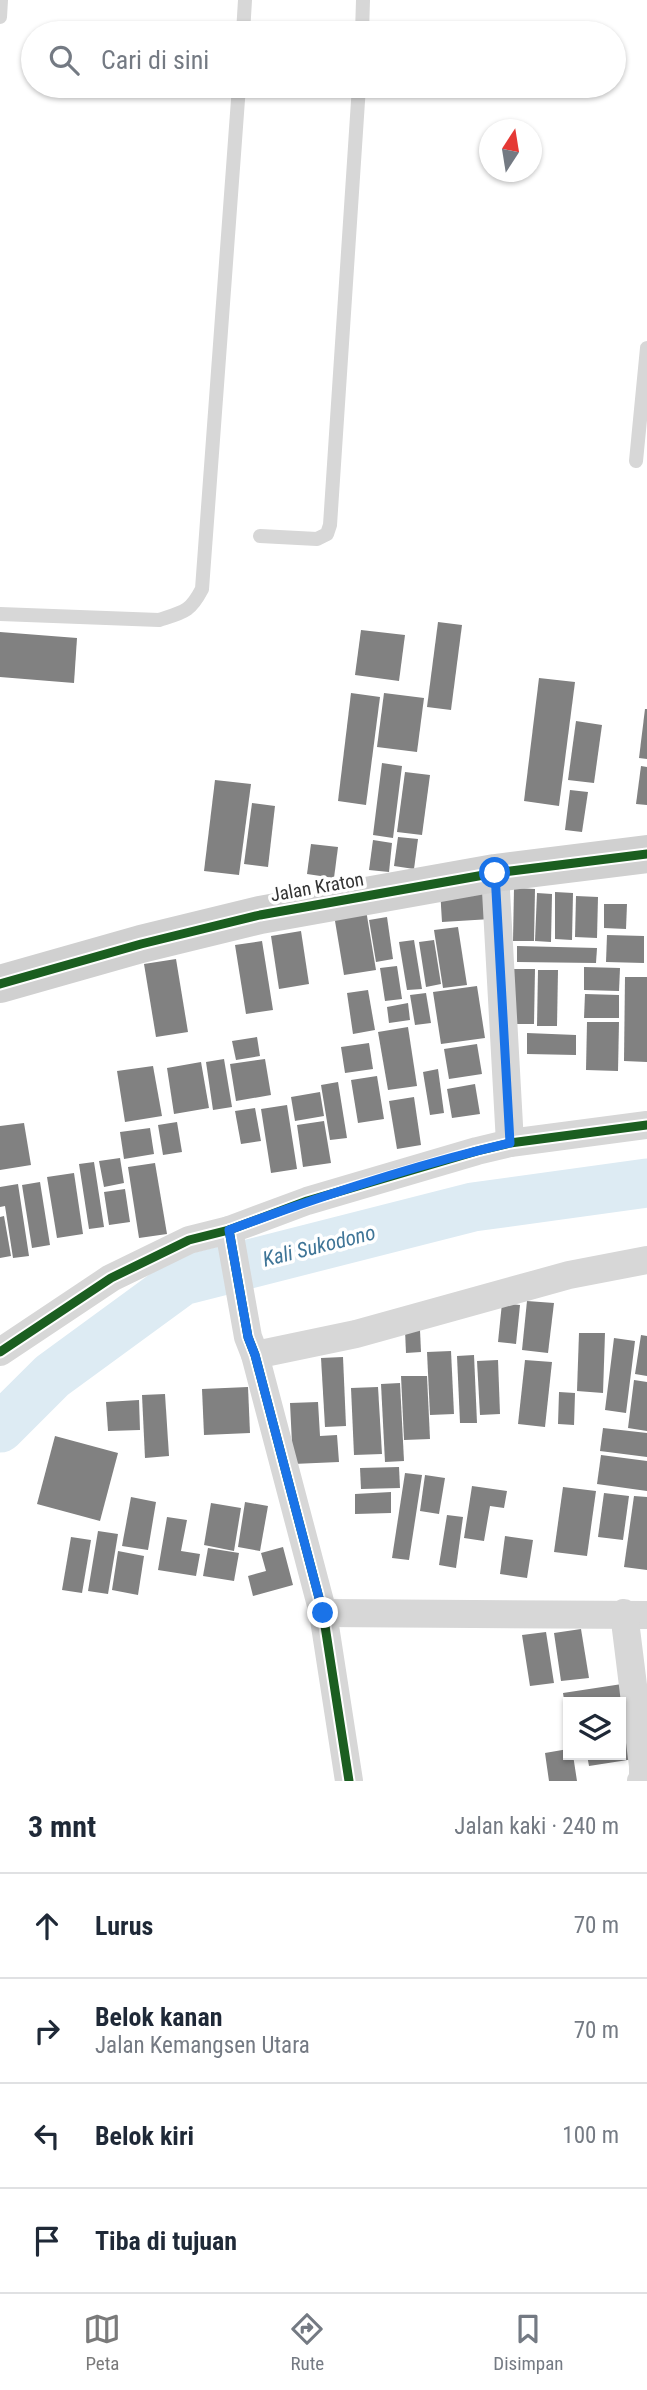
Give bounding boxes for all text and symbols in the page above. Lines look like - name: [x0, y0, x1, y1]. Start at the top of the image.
- search box: [21, 21, 626, 98]
- icon: search: [45, 41, 83, 79]
- text: Cari di sini: [101, 45, 209, 75]
- north arrow: [479, 119, 542, 182]
- route start: [479, 857, 510, 888]
- street label: Jalan Kraton: [269, 867, 365, 907]
- water label: Kali Sukodono: [260, 1220, 378, 1272]
- route end: [307, 1597, 338, 1628]
- map controls: [563, 1697, 626, 1760]
- button: layers: [563, 1697, 626, 1760]
- text: 3 mnt: [28, 1809, 96, 1844]
- text: Jalan kaki · 240 m: [454, 1813, 619, 1840]
- icon: ahead: [28, 1907, 66, 1945]
- text: Lurus: [95, 1911, 153, 1941]
- text: 70 m: [574, 1912, 619, 1939]
- text: Belok kanan: [95, 2002, 222, 2032]
- icon: right: [28, 2012, 66, 2050]
- text: 70 m: [574, 2017, 619, 2044]
- text: Jalan Kemangsen Utara: [95, 2032, 310, 2059]
- icon: left: [28, 2117, 66, 2155]
- text: Belok kiri: [95, 2121, 194, 2151]
- text: 100 m: [562, 2122, 619, 2149]
- icon: arrive: [28, 2222, 66, 2260]
- text: Tiba di tujuan: [95, 2226, 237, 2256]
- tab: Peta: [83, 2310, 121, 2375]
- tab: Rute: [288, 2310, 326, 2375]
- tab: Disimpan: [493, 2310, 564, 2375]

